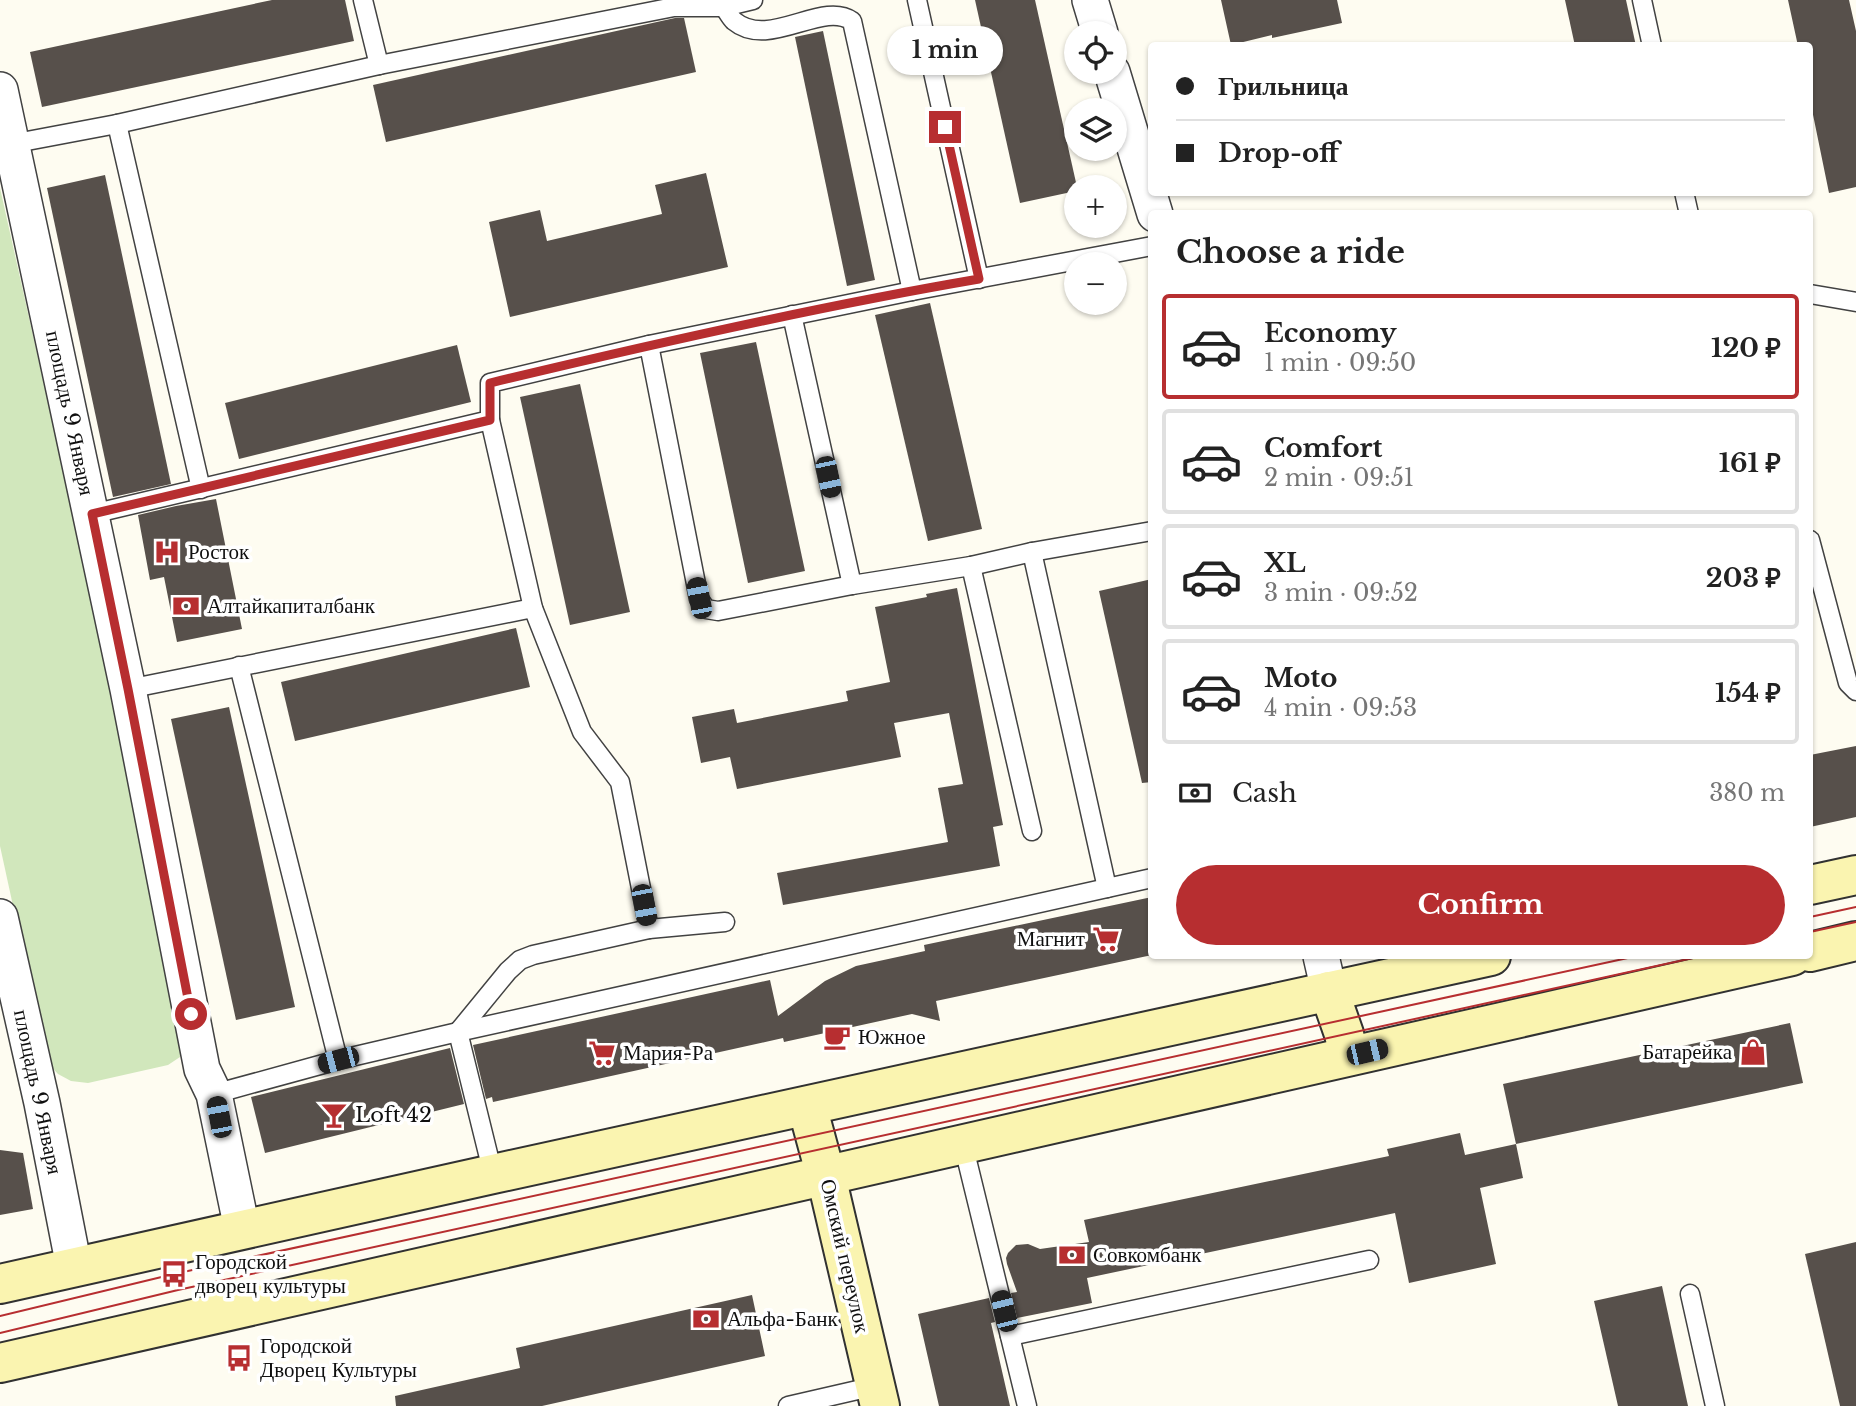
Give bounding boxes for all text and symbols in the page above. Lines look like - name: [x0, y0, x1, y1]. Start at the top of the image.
- map controls: [1064, 21, 1127, 315]
- button: locate: [1064, 21, 1127, 84]
- callout: 1 min: [887, 25, 1003, 74]
- text: 1 min: [912, 36, 978, 64]
- text: Грильница: [1218, 70, 1349, 102]
- button: layers: [1064, 98, 1127, 161]
- route end: [929, 111, 961, 143]
- text: Drop-off: [1218, 137, 1339, 169]
- button: +: [1064, 175, 1127, 238]
- text: Choose a ride: [1176, 232, 1405, 272]
- button: −: [1064, 252, 1127, 315]
- icon: car: [1180, 315, 1243, 378]
- text: Economy: [1264, 317, 1397, 349]
- street label: площадь 9 Января: [40, 328, 100, 498]
- text: 120 ₽: [1711, 332, 1781, 364]
- text: 1 min · 09:50: [1264, 349, 1416, 377]
- icon: car: [1180, 430, 1243, 493]
- text: Comfort: [1264, 432, 1382, 464]
- text: 161 ₽: [1719, 447, 1781, 479]
- car: [814, 454, 843, 500]
- text: 2 min · 09:51: [1264, 464, 1414, 492]
- hospital icon: Росток: [152, 537, 182, 567]
- place label: Росток: [188, 539, 250, 565]
- icon: car: [1180, 545, 1243, 608]
- text: XL: [1264, 547, 1306, 579]
- text: 203 ₽: [1706, 562, 1781, 594]
- car: [685, 575, 714, 621]
- text: 3 min · 09:52: [1264, 579, 1418, 607]
- bank icon: Алтайкапиталбанк: [171, 591, 201, 621]
- place label: Алтайкапиталбанк: [207, 593, 376, 619]
- icon: car: [1180, 660, 1243, 723]
- text: Moto: [1264, 662, 1337, 694]
- text: 154 ₽: [1715, 677, 1781, 709]
- text: 4 min · 09:53: [1264, 694, 1417, 722]
- icon: cash: [1176, 774, 1214, 812]
- text: Cash: [1232, 777, 1297, 809]
- text: 380 m: [1709, 779, 1785, 807]
- button: Confirm: [1176, 865, 1785, 945]
- car: [630, 882, 659, 928]
- supermarket icon: Магнит: [1091, 924, 1121, 954]
- place label: Магнит: [1017, 926, 1085, 952]
- route start: [175, 998, 207, 1030]
- street label: площадь 9 Января: [8, 1007, 68, 1177]
- cafe icon: Южное: [822, 1022, 852, 1052]
- place label: Южное: [858, 1024, 926, 1050]
- car: [1345, 1037, 1390, 1067]
- shop icon: Батарейка: [1738, 1037, 1768, 1067]
- supermarket icon: Мария-Ра: [587, 1038, 617, 1068]
- place label: Батарейка: [1642, 1039, 1733, 1065]
- place label: Мария-Ра: [623, 1040, 714, 1066]
- car: [315, 1044, 362, 1076]
- car: [205, 1094, 234, 1140]
- bar icon: Loft 42: [319, 1100, 349, 1130]
- place label: Loft 42: [355, 1102, 432, 1128]
- street label: Омский переулок: [815, 1177, 876, 1336]
- bank icon: Совкомбанк: [1057, 1240, 1087, 1270]
- place label: Совкомбанк: [1093, 1242, 1202, 1268]
- place label: Городской дворец культуры: [195, 1249, 346, 1299]
- bus stop icon: Городской дворец культуры: [159, 1259, 189, 1289]
- car: [989, 1288, 1020, 1334]
- bank icon: Альфа-Банк: [691, 1304, 721, 1334]
- place label: Альфа-Банк: [727, 1306, 838, 1332]
- place label: Городской Дворец Культуры: [260, 1333, 417, 1383]
- bus stop icon: Городской Дворец Культуры: [224, 1343, 254, 1373]

